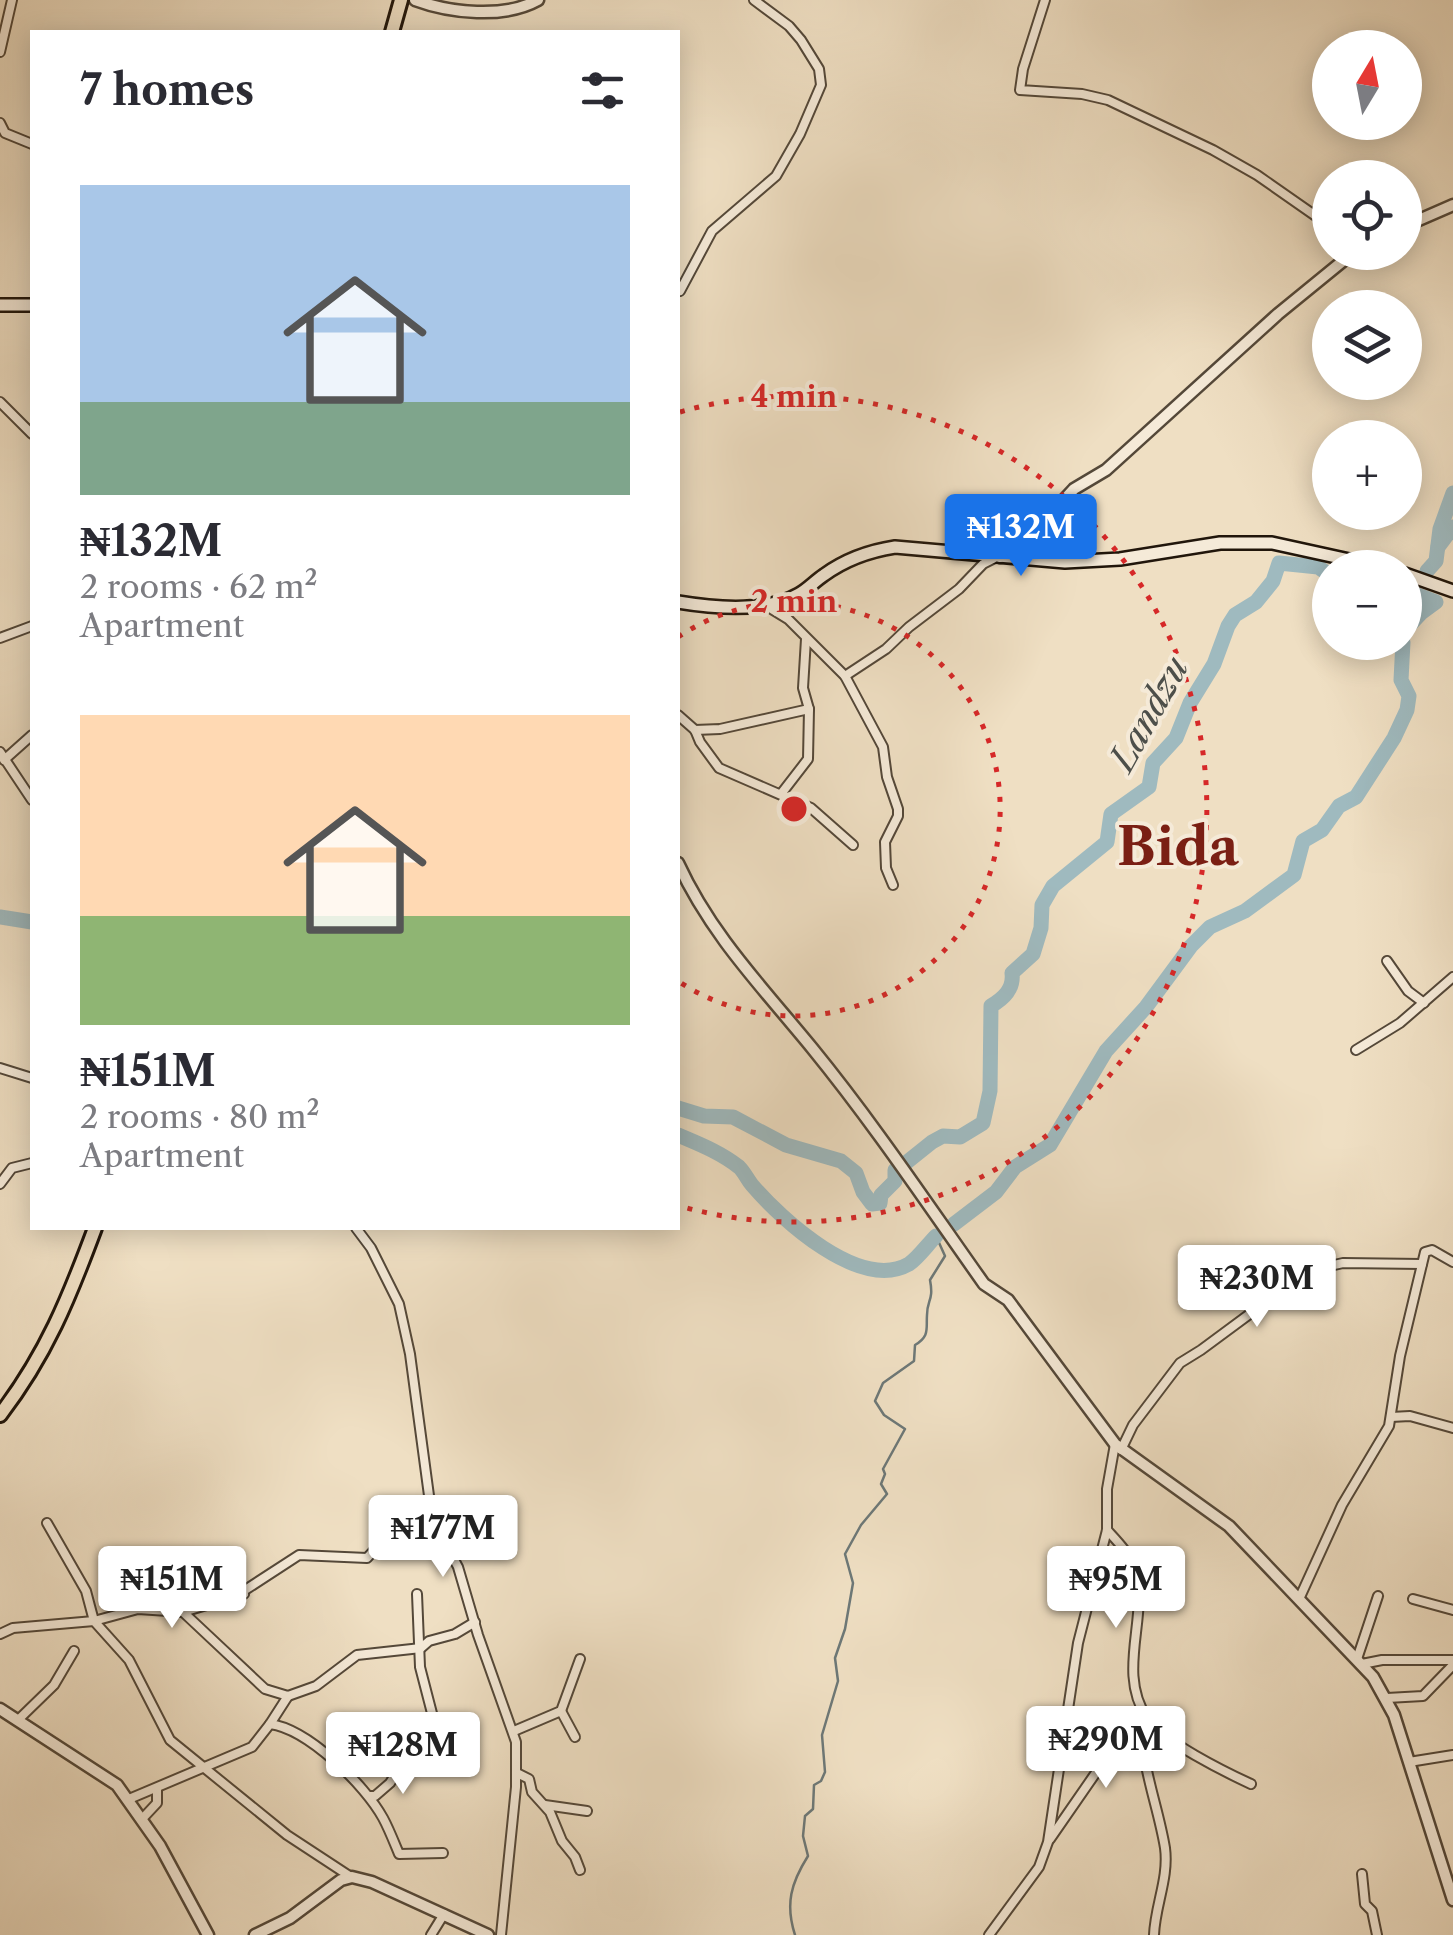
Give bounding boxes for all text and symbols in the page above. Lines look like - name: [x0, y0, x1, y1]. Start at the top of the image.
- north arrow: [1312, 30, 1422, 140]
- map controls: [1312, 30, 1422, 660]
- icon: filters: [575, 63, 630, 118]
- text: 7 homes: [80, 64, 254, 116]
- button: locate: [1312, 160, 1422, 270]
- icon: home: [265, 250, 445, 430]
- button: layers: [1312, 290, 1422, 400]
- text: 4 min: [751, 378, 838, 415]
- button: +: [1312, 420, 1422, 530]
- pin: ₦132M: [951, 494, 1091, 579]
- text: ₦132M: [967, 507, 1075, 546]
- text: ₦132M: [80, 515, 222, 567]
- button: −: [1312, 550, 1422, 660]
- text: 2 rooms · 62 m²: [80, 567, 318, 606]
- text: 2 min: [751, 583, 838, 620]
- text: Apartment: [80, 606, 244, 645]
- water label: Landzu: [1098, 649, 1198, 781]
- icon: home: [265, 780, 445, 960]
- centre of rings: [776, 791, 812, 827]
- district label: Bida: [1117, 815, 1240, 879]
- text: ₦151M: [80, 1045, 216, 1097]
- text: 2 rooms · 80 m²: [80, 1097, 320, 1136]
- text: Apartment: [80, 1136, 244, 1175]
- pin: ₦230M: [1187, 1245, 1327, 1330]
- text: ₦230M: [1200, 1258, 1314, 1297]
- pin: ₦177M: [373, 1495, 513, 1580]
- text: ₦177M: [391, 1508, 495, 1547]
- pin: ₦151M: [102, 1546, 242, 1631]
- pin: ₦95M: [1057, 1546, 1175, 1631]
- text: ₦151M: [120, 1559, 224, 1598]
- text: ₦95M: [1069, 1559, 1163, 1598]
- pin: ₦290M: [1036, 1706, 1176, 1791]
- pin: ₦128M: [333, 1712, 473, 1797]
- text: ₦290M: [1048, 1719, 1164, 1758]
- text: ₦128M: [348, 1725, 458, 1764]

